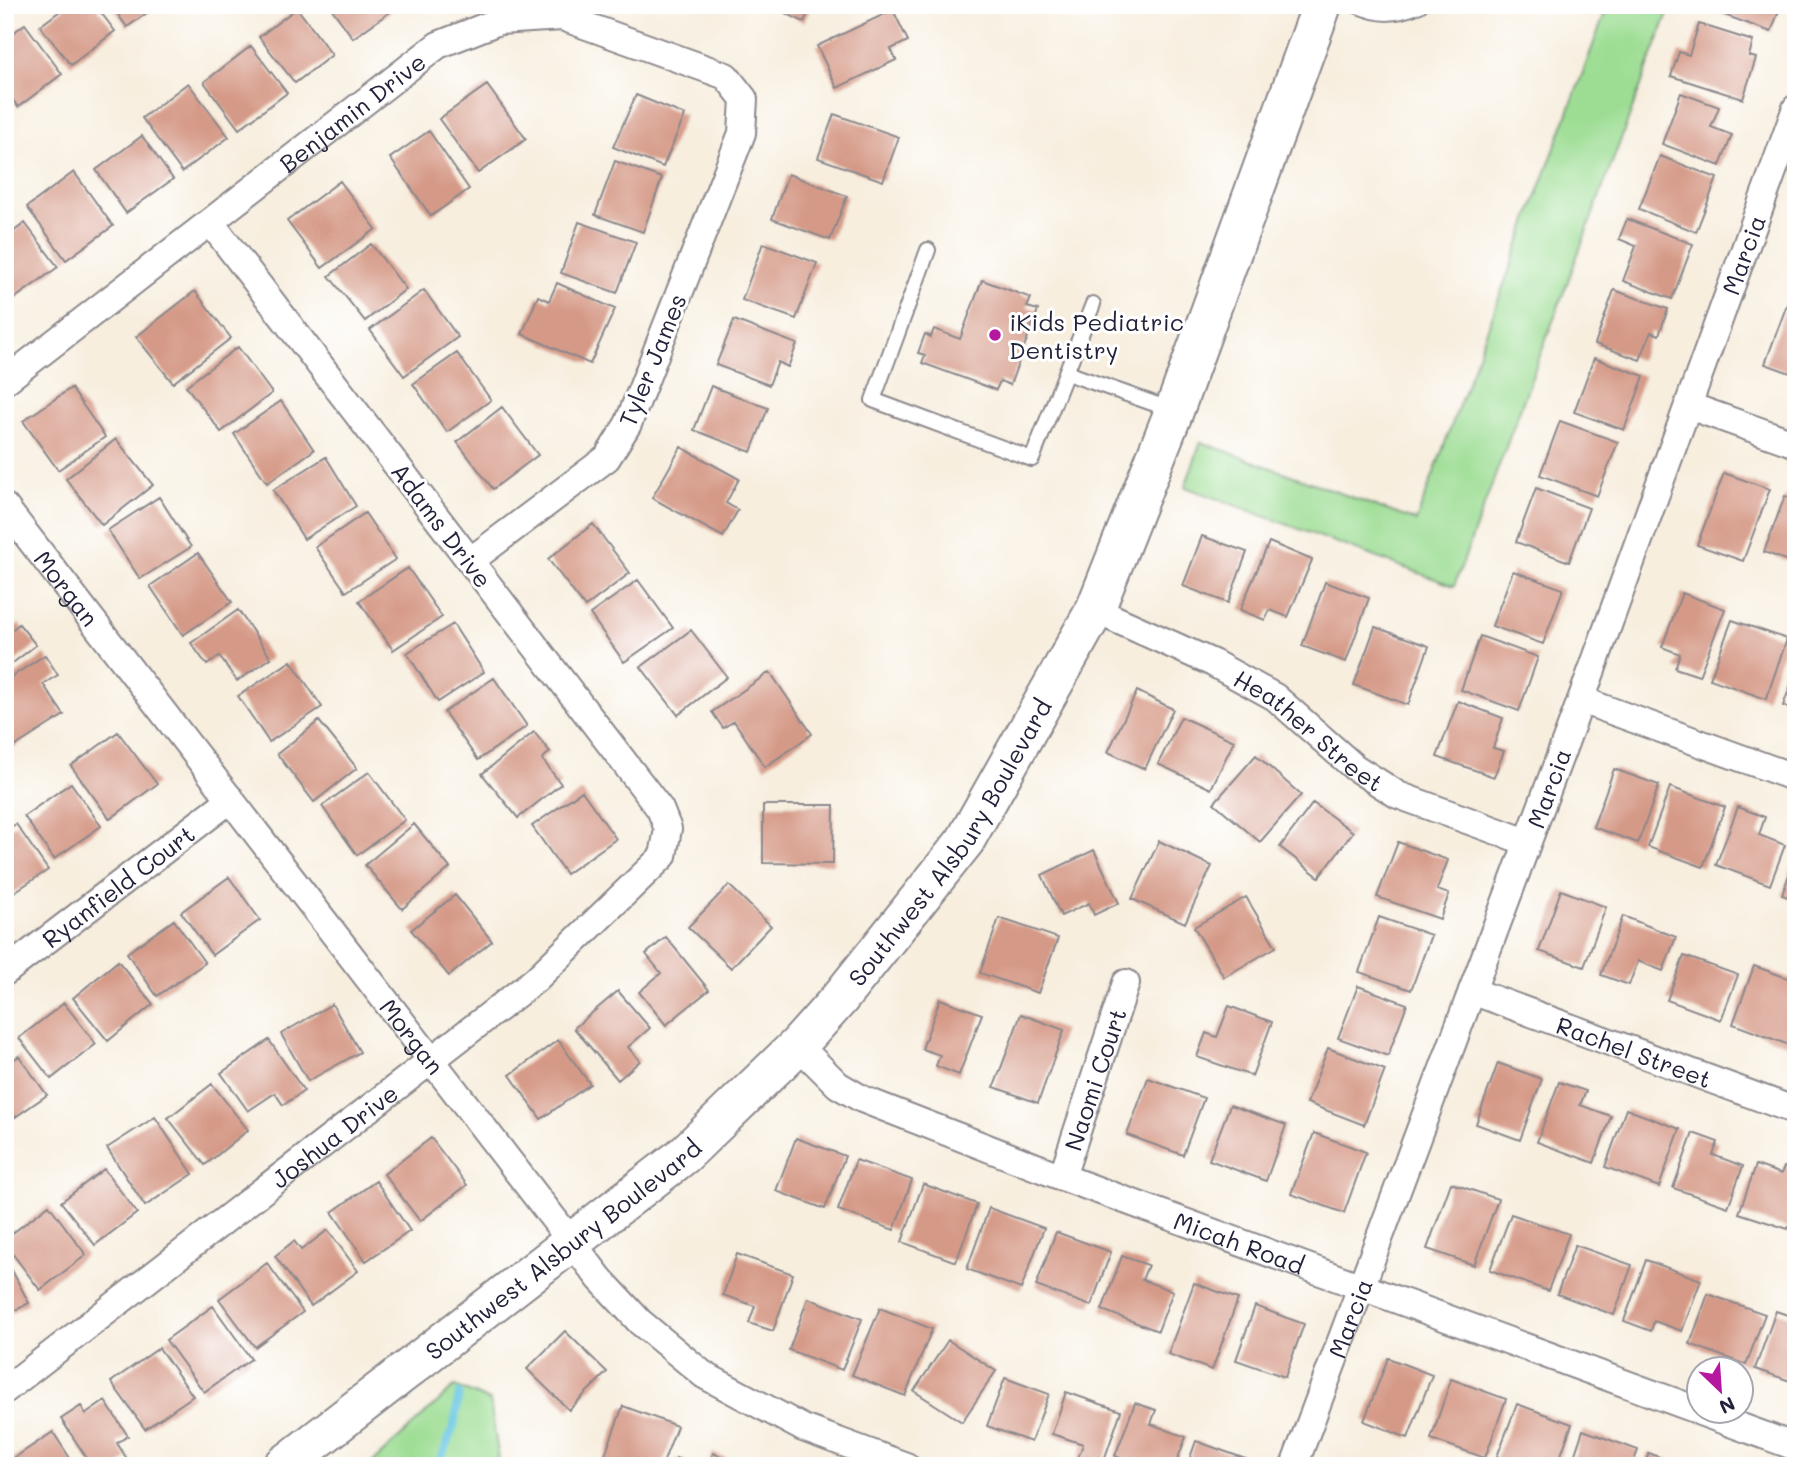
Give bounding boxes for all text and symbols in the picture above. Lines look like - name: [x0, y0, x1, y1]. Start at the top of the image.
- street label: Benjamin Drive: [272, 45, 431, 178]
- street label: Marcia: [1714, 210, 1771, 299]
- street label: Tyler James: [611, 289, 693, 431]
- place label: iKids Pediatric Dentistry: [1009, 306, 1184, 365]
- marker: iKids Pediatric Dentistry: [987, 327, 1003, 343]
- street label: Adams Drive: [385, 456, 499, 594]
- street label: Morgan: [28, 544, 106, 632]
- street label: Heather Street: [1229, 662, 1390, 797]
- street label: Southwest Alsbury Boulevard: [841, 693, 1058, 992]
- street label: Marcia: [1519, 744, 1577, 832]
- street label: Ryanfield Court: [35, 818, 200, 954]
- street label: Morgan: [374, 992, 452, 1080]
- street label: Naomi Court: [1056, 1004, 1132, 1154]
- street label: Rachel Street: [1552, 1008, 1716, 1094]
- street label: Joshua Drive: [264, 1077, 404, 1194]
- street label: Southwest Alsbury Boulevard: [418, 1132, 707, 1366]
- street label: Micah Road: [1170, 1204, 1309, 1280]
- street label: Marcia: [1320, 1274, 1378, 1362]
- north arrow: [1686, 1356, 1756, 1426]
- text: N: [1716, 1391, 1739, 1420]

